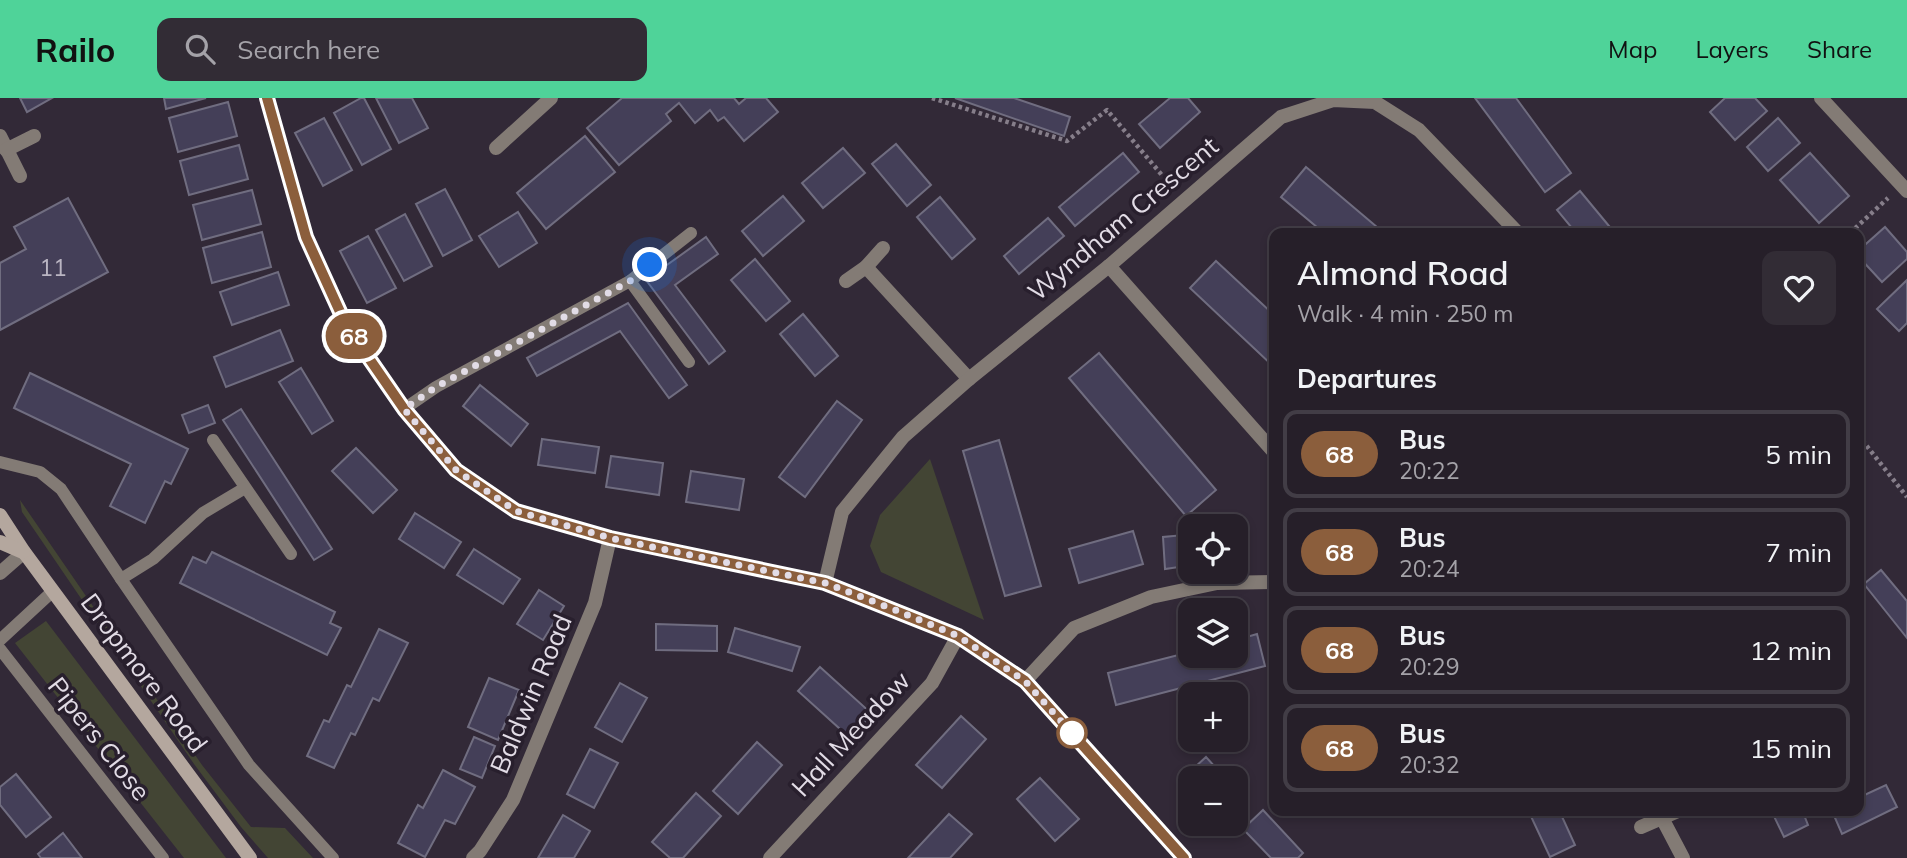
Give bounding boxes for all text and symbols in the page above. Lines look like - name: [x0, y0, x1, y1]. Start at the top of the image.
- search box: [157, 18, 647, 81]
- text: Railo: [35, 29, 115, 70]
- icon: search: [181, 30, 219, 68]
- text: Search here: [237, 33, 380, 66]
- text: Map: [1608, 34, 1657, 64]
- text: Layers: [1695, 34, 1769, 64]
- text: Share: [1807, 34, 1872, 64]
- street label: Wyndham Crescent: [1021, 129, 1225, 308]
- your location: [632, 247, 667, 282]
- button: heart: [1762, 251, 1836, 325]
- text: Almond Road: [1297, 252, 1509, 293]
- house number: 11: [39, 253, 67, 282]
- text: Walk · 4 min · 250 m: [1297, 299, 1514, 328]
- line badge: 68: [322, 313, 386, 359]
- text: 68: [340, 321, 368, 351]
- text: Departures: [1297, 362, 1437, 395]
- text: Bus: [1399, 423, 1445, 456]
- text: 5 min: [1765, 438, 1832, 471]
- text: 68: [1325, 439, 1354, 469]
- text: 20:22: [1399, 456, 1459, 485]
- map controls: [1178, 514, 1248, 836]
- button: locate: [1178, 514, 1248, 584]
- text: Bus: [1399, 521, 1445, 554]
- text: 7 min: [1765, 536, 1832, 569]
- text: 68: [1325, 537, 1354, 567]
- text: 20:24: [1399, 554, 1459, 583]
- street label: Dropmore Road: [74, 587, 215, 759]
- button: layers: [1178, 598, 1248, 668]
- street label: Baldwin Road: [482, 609, 579, 778]
- text: Bus: [1399, 619, 1445, 652]
- text: 12 min: [1750, 634, 1832, 667]
- text: 68: [1325, 635, 1354, 665]
- text: 20:29: [1399, 652, 1459, 681]
- street label: Hall Meadow: [784, 664, 917, 803]
- street label: Pipers Close: [41, 670, 158, 807]
- button: +: [1178, 682, 1248, 752]
- text: Bus: [1399, 717, 1445, 750]
- unlabelled marker: [1057, 718, 1087, 748]
- text: 15 min: [1750, 732, 1832, 765]
- text: 68: [1325, 733, 1354, 763]
- text: 20:32: [1399, 750, 1459, 779]
- button: −: [1178, 766, 1248, 836]

